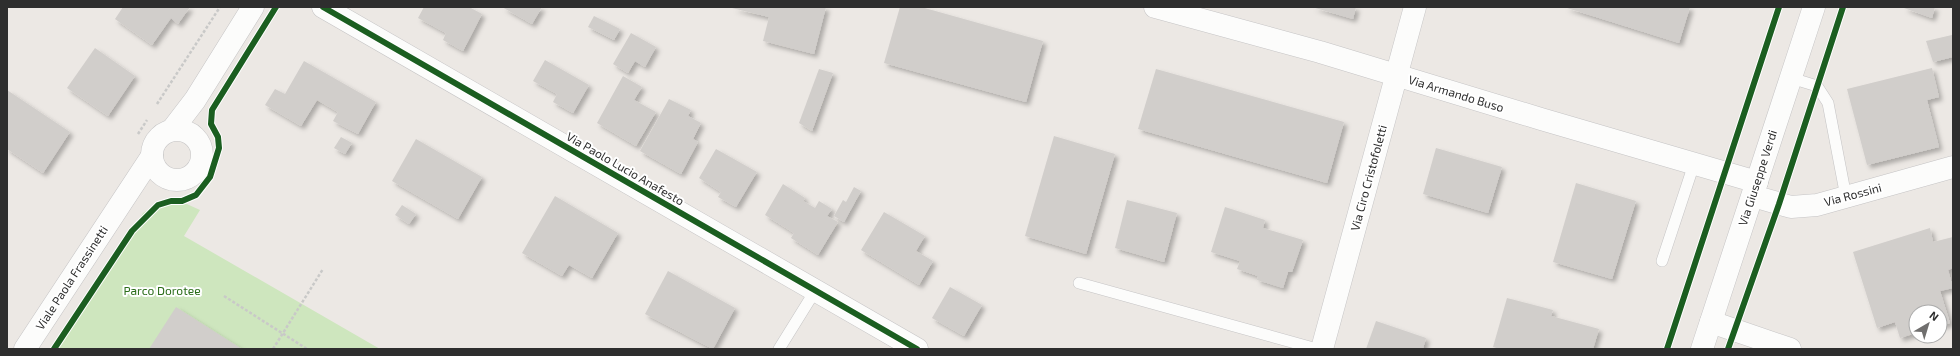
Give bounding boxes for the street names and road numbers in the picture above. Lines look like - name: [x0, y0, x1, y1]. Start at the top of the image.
- street label: Via Armando Buso: [1407, 72, 1506, 114]
- street label: Via Ciro Cristofoletti: [1347, 123, 1389, 232]
- street label: Via Giuseppe Verdi: [1735, 128, 1779, 227]
- street label: Via Paolo Lucio Anafesto: [564, 129, 687, 208]
- street label: Via Rossini: [1823, 180, 1883, 208]
- street label: Viale Paola Frassinetti: [32, 223, 110, 332]

